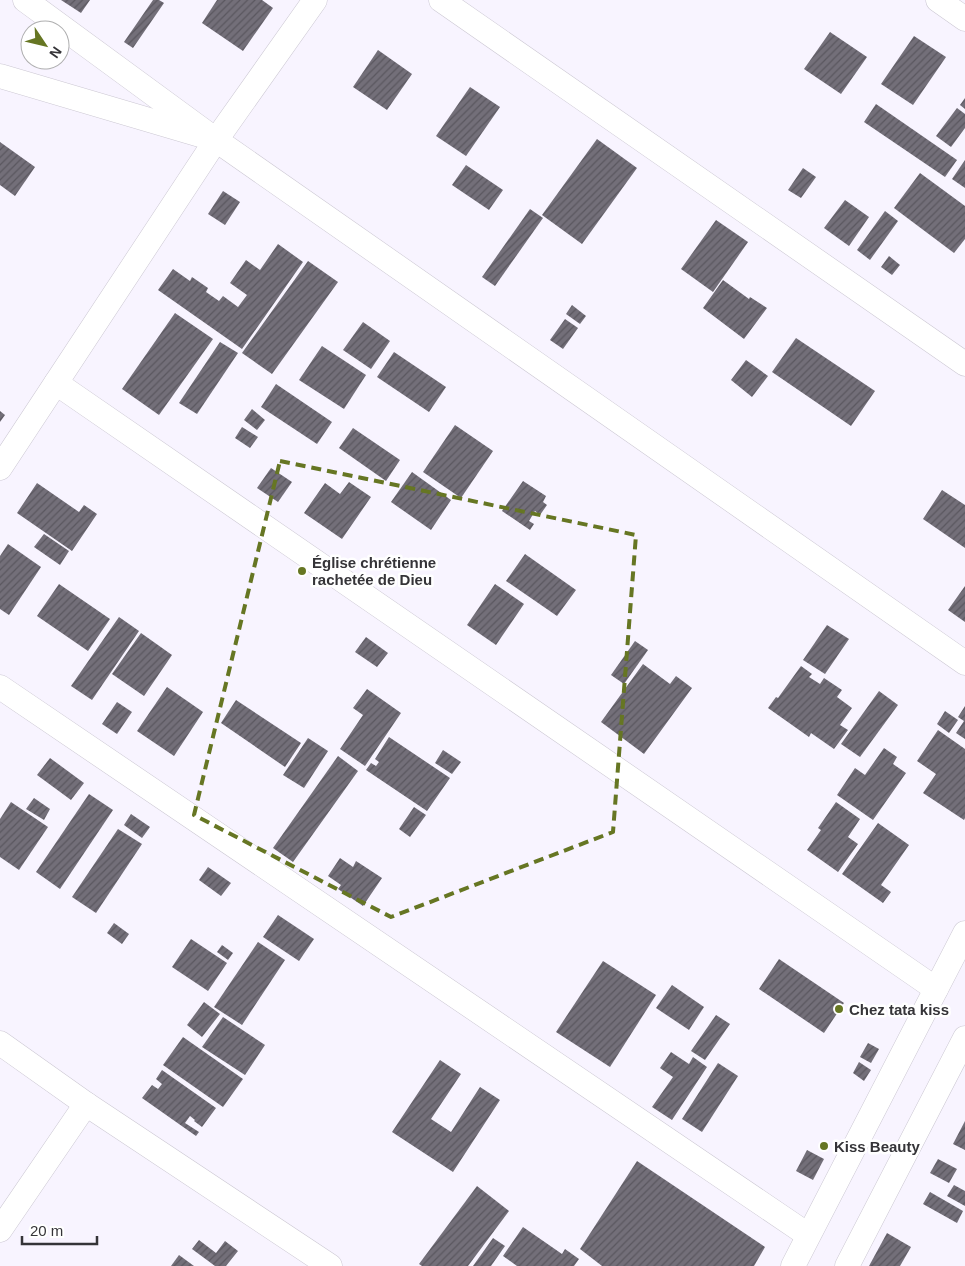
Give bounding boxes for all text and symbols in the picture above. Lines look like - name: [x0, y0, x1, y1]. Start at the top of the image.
- north arrow: [20, 20, 70, 70]
- text: N: [46, 44, 65, 61]
- place label: Église chrétienne rachetée de Dieu: [312, 554, 436, 588]
- marker: Église chrétienne rachetée de Dieu: [296, 565, 308, 577]
- place label: Chez tata kiss: [849, 1001, 949, 1018]
- marker: Chez tata kiss: [833, 1003, 845, 1015]
- place label: Kiss Beauty: [834, 1138, 921, 1155]
- marker: Kiss Beauty: [818, 1140, 830, 1152]
- scale bar: [22, 1214, 98, 1246]
- text: 20 m: [30, 1222, 63, 1239]

